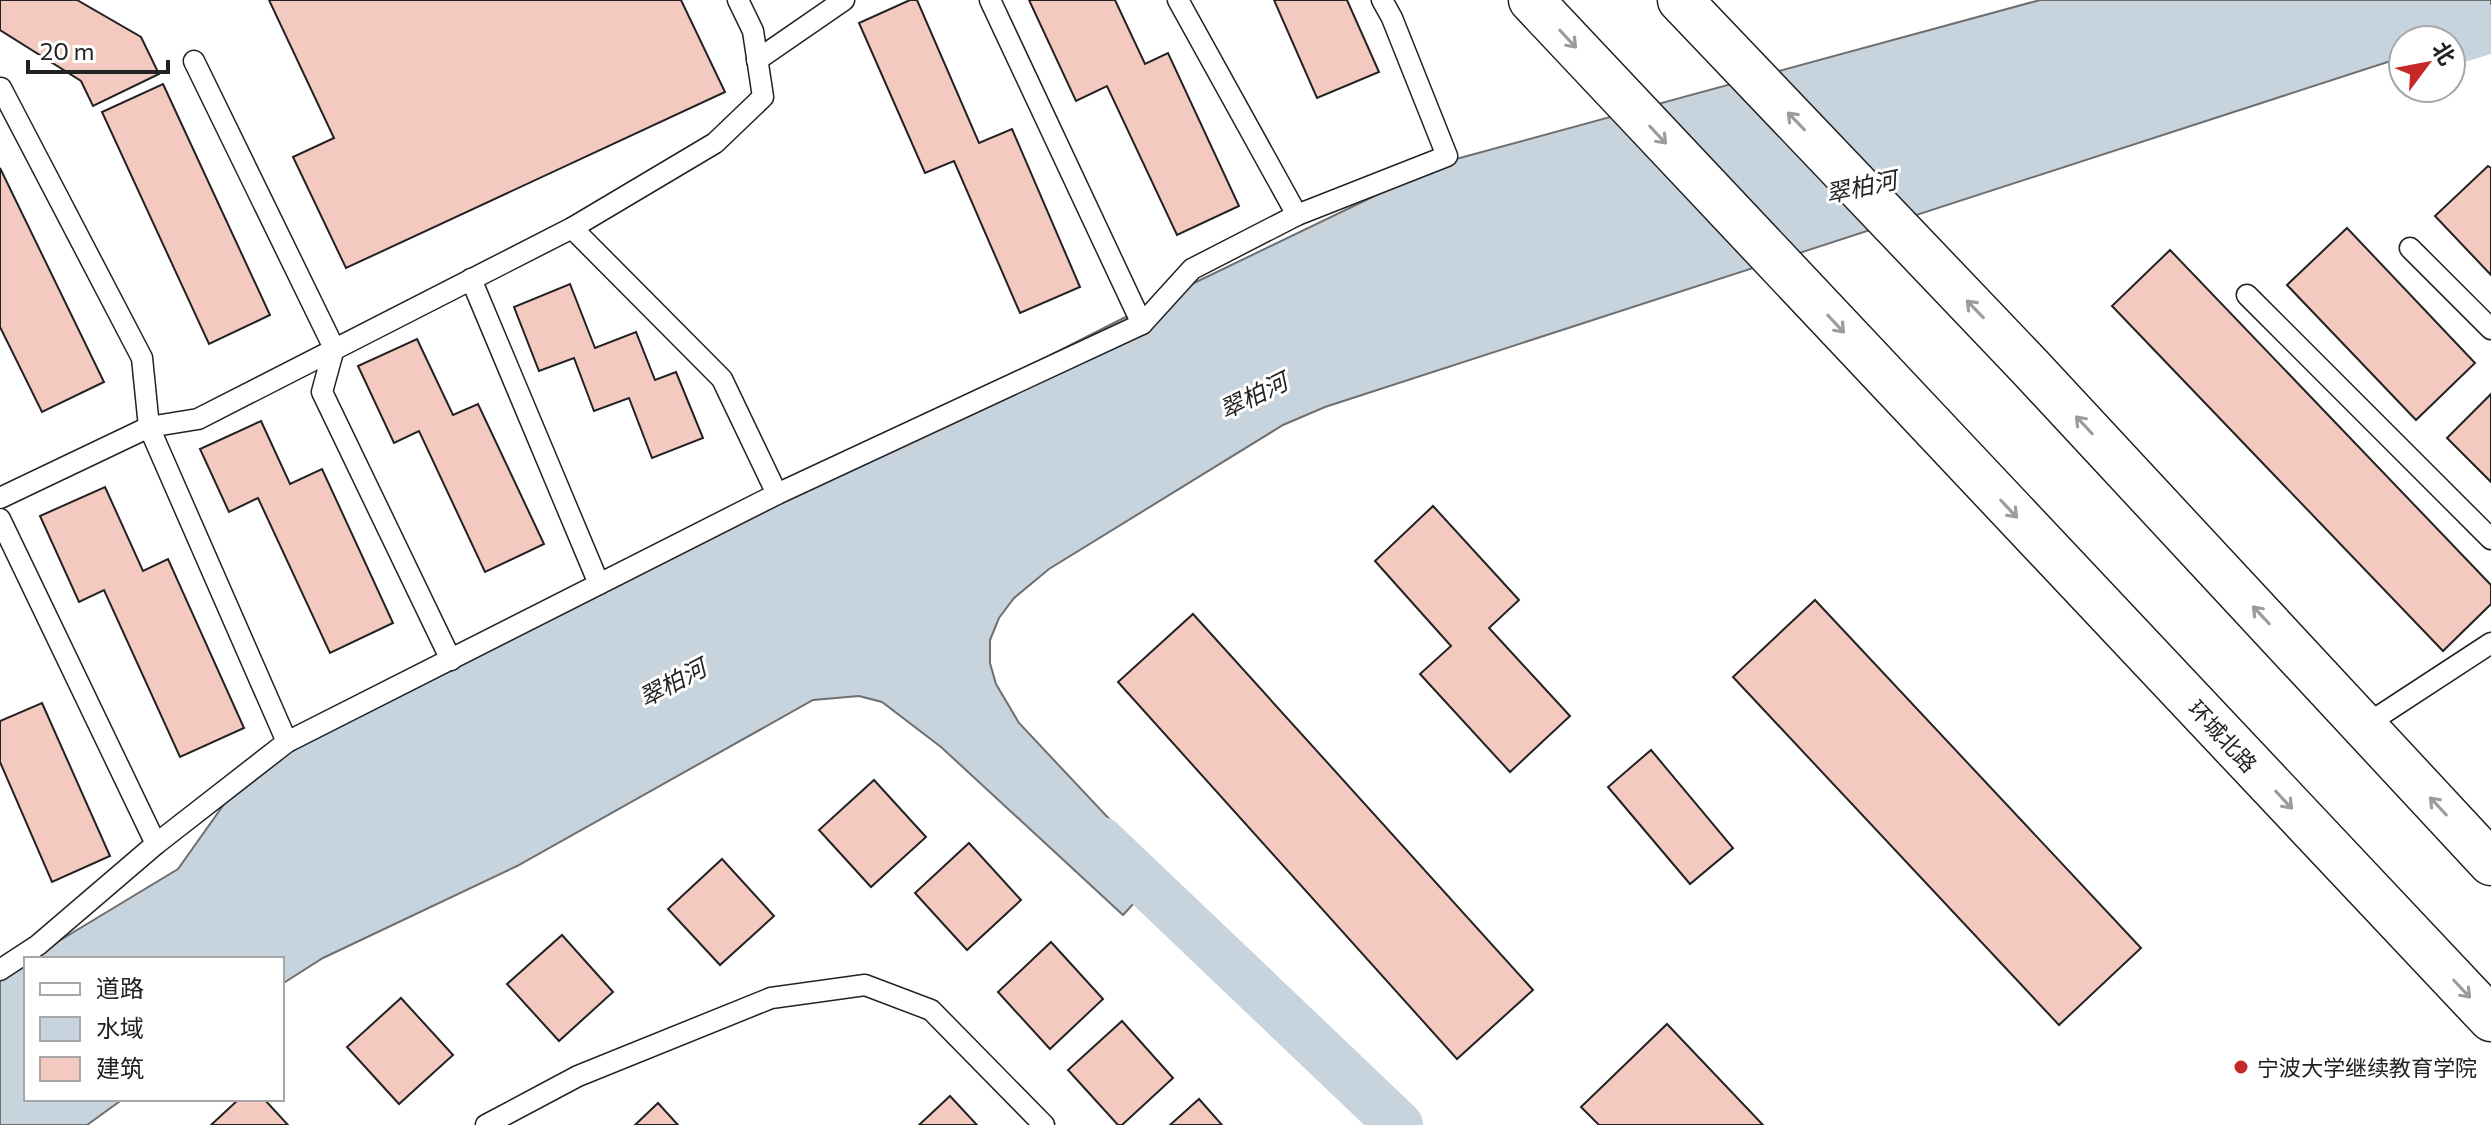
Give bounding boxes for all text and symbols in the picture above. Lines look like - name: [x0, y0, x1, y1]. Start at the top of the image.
- scale bar: [28, 24, 168, 74]
- north arrow: [2387, 24, 2467, 104]
- one-way arrow: [1558, 29, 1577, 48]
- text: 20 m: [40, 36, 94, 65]
- text: 北: [2427, 37, 2462, 70]
- one-way arrow: [1786, 111, 1805, 131]
- one-way arrow: [1649, 125, 1668, 145]
- water label: 翠柏河: [1823, 164, 1903, 208]
- one-way arrow: [1966, 300, 1985, 319]
- one-way arrow: [1826, 314, 1845, 334]
- water label: 翠柏河: [1214, 364, 1295, 424]
- one-way arrow: [2075, 415, 2093, 435]
- one-way arrow: [2000, 499, 2019, 519]
- one-way arrow: [2252, 605, 2271, 625]
- water label: 翠柏河: [633, 650, 714, 712]
- street label: 环城北路: [2183, 695, 2263, 777]
- one-way arrow: [2274, 790, 2293, 809]
- one-way arrow: [2429, 796, 2448, 816]
- legend: [24, 957, 284, 1101]
- text: 道路: [96, 973, 144, 1002]
- one-way arrow: [2453, 979, 2472, 999]
- text: 水域: [96, 1013, 144, 1042]
- text: 建筑: [96, 1053, 144, 1082]
- place label: 宁波大学继续教育学院: [2257, 1054, 2477, 1081]
- marker: 宁波大学继续教育学院: [2232, 1058, 2250, 1076]

